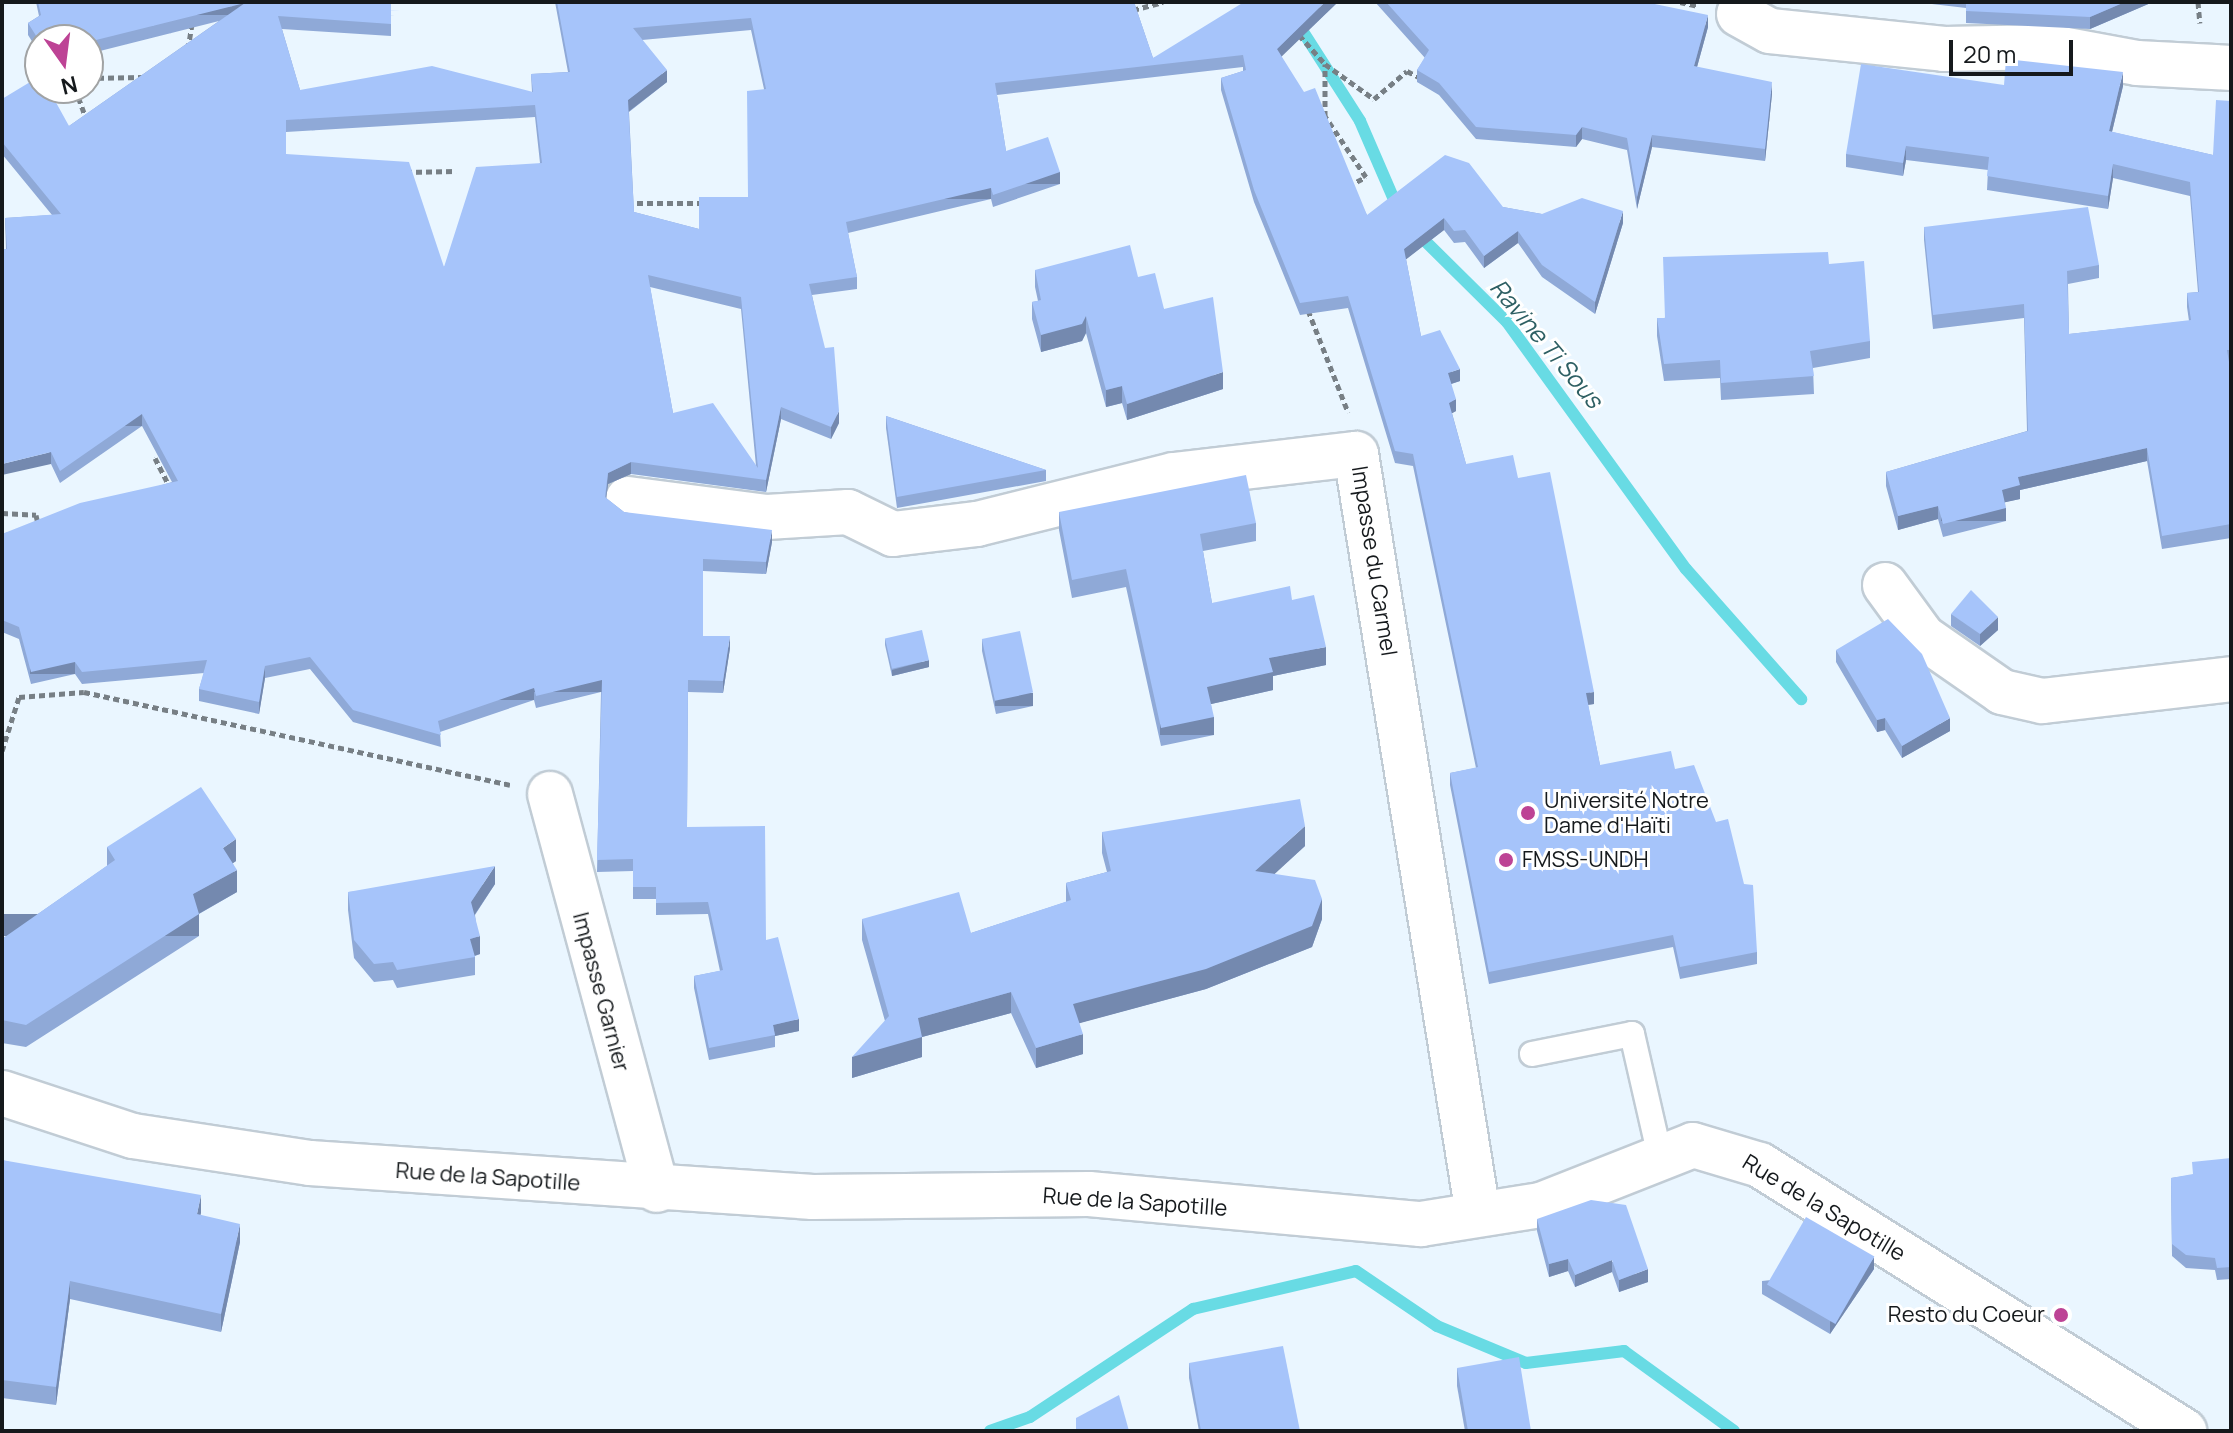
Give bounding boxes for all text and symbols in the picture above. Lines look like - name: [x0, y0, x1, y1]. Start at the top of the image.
- north arrow: [24, 24, 104, 104]
- scale bar: [1953, 24, 2077, 74]
- text: 20 m: [1963, 37, 2016, 70]
- text: N: [58, 69, 81, 102]
- water label: Ravine Ti Sous: [1485, 273, 1609, 413]
- street label: Impasse du Carmel: [1346, 464, 1402, 658]
- place label: Université Notre Dame d'Haïti: [1544, 787, 1709, 838]
- marker: Université Notre Dame d'Haïti: [1519, 804, 1537, 822]
- place label: FMSS-UNDH: [1522, 847, 1649, 873]
- marker: FMSS-UNDH: [1497, 851, 1515, 869]
- street label: Impasse Garnier: [567, 909, 635, 1075]
- street label: Rue de la Sapotille: [1738, 1149, 1910, 1267]
- street label: Rue de la Sapotille: [395, 1157, 581, 1197]
- street label: Rue de la Sapotille: [1042, 1182, 1228, 1222]
- place label: Resto du Coeur: [1888, 1302, 2045, 1328]
- marker: Resto du Coeur: [2052, 1306, 2070, 1324]

